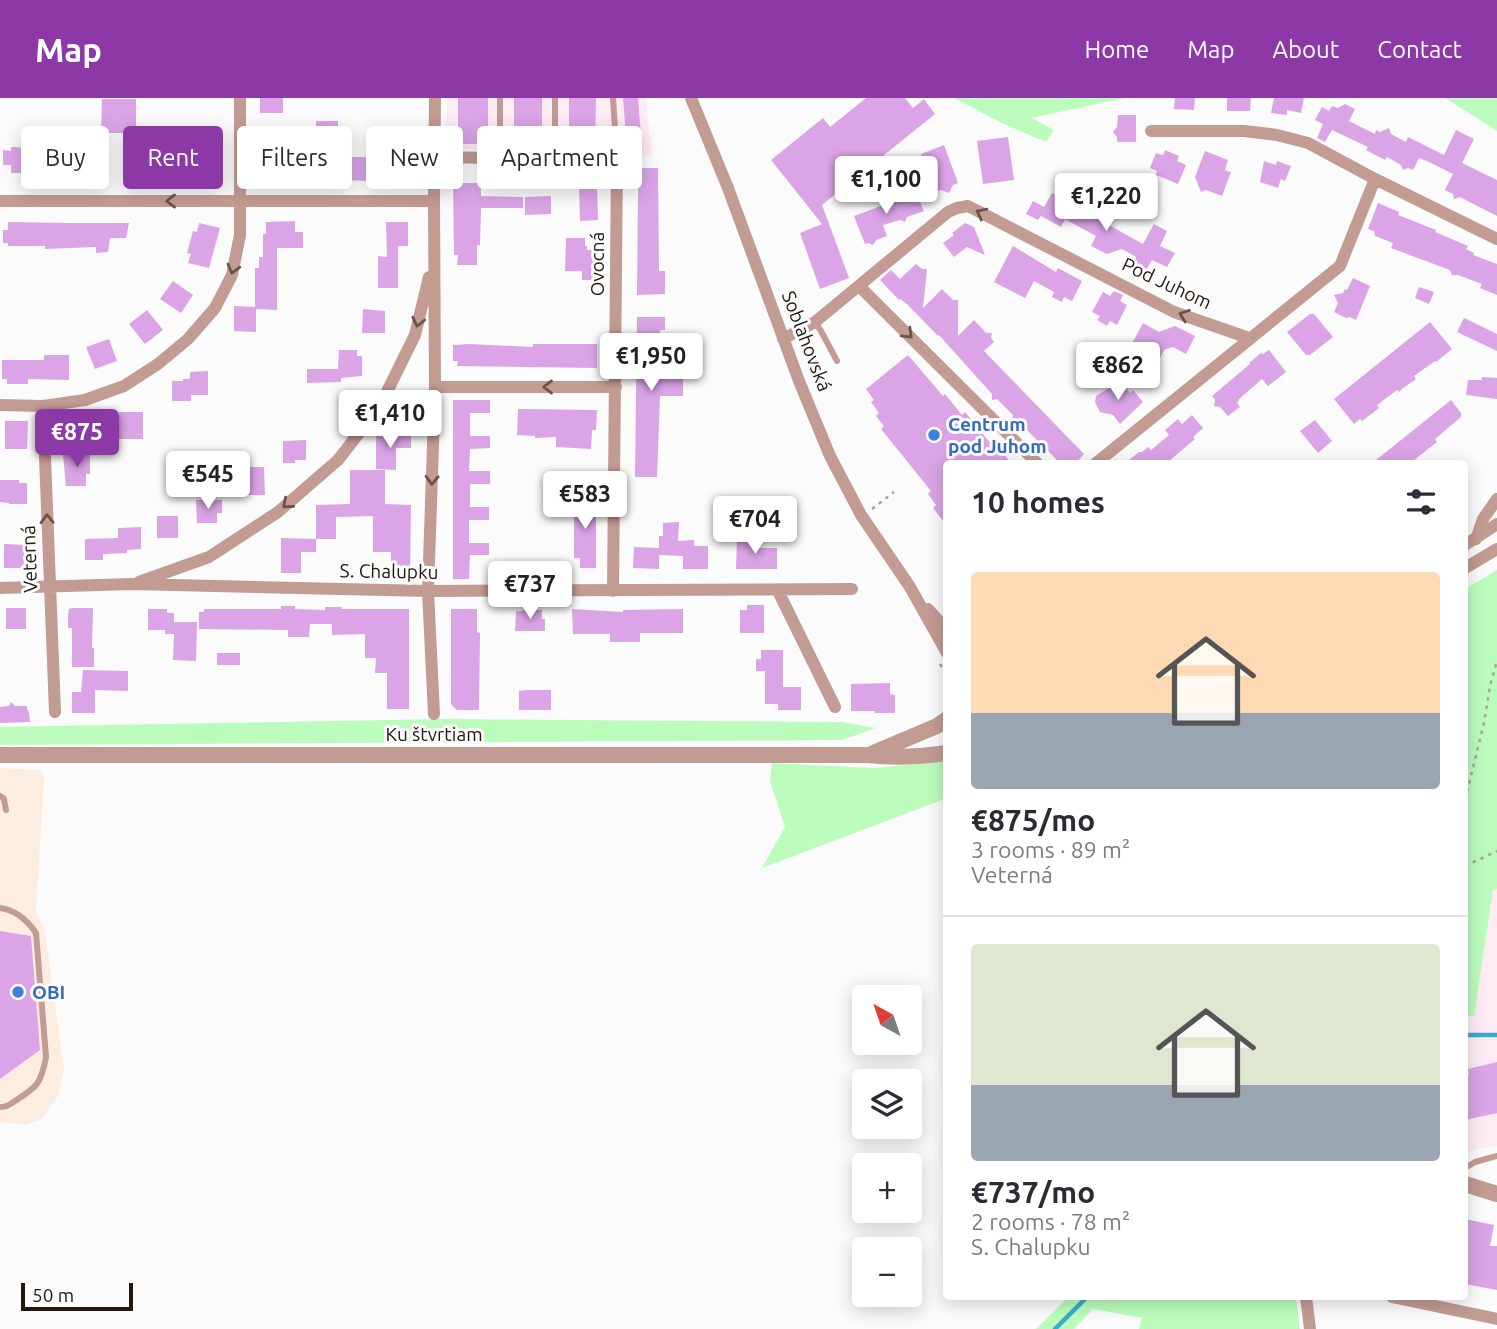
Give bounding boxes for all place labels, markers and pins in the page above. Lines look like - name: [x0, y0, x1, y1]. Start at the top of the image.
- pin: €1,100: [829, 156, 943, 216]
- pin: €1,220: [1049, 174, 1163, 233]
- pin: €1,950: [594, 334, 708, 393]
- pin: €862: [1077, 342, 1159, 402]
- pin: €1,410: [333, 390, 447, 450]
- pin: €875: [36, 410, 118, 469]
- place label: Centrum pod Juhom: [948, 413, 1047, 457]
- marker: Centrum pod Juhom: [926, 427, 942, 443]
- pin: €545: [167, 452, 249, 511]
- pin: €583: [544, 472, 626, 531]
- pin: €704: [714, 496, 796, 556]
- pin: €737: [489, 561, 571, 621]
- place label: OBI: [32, 981, 65, 1003]
- marker: OBI: [10, 984, 26, 1000]

